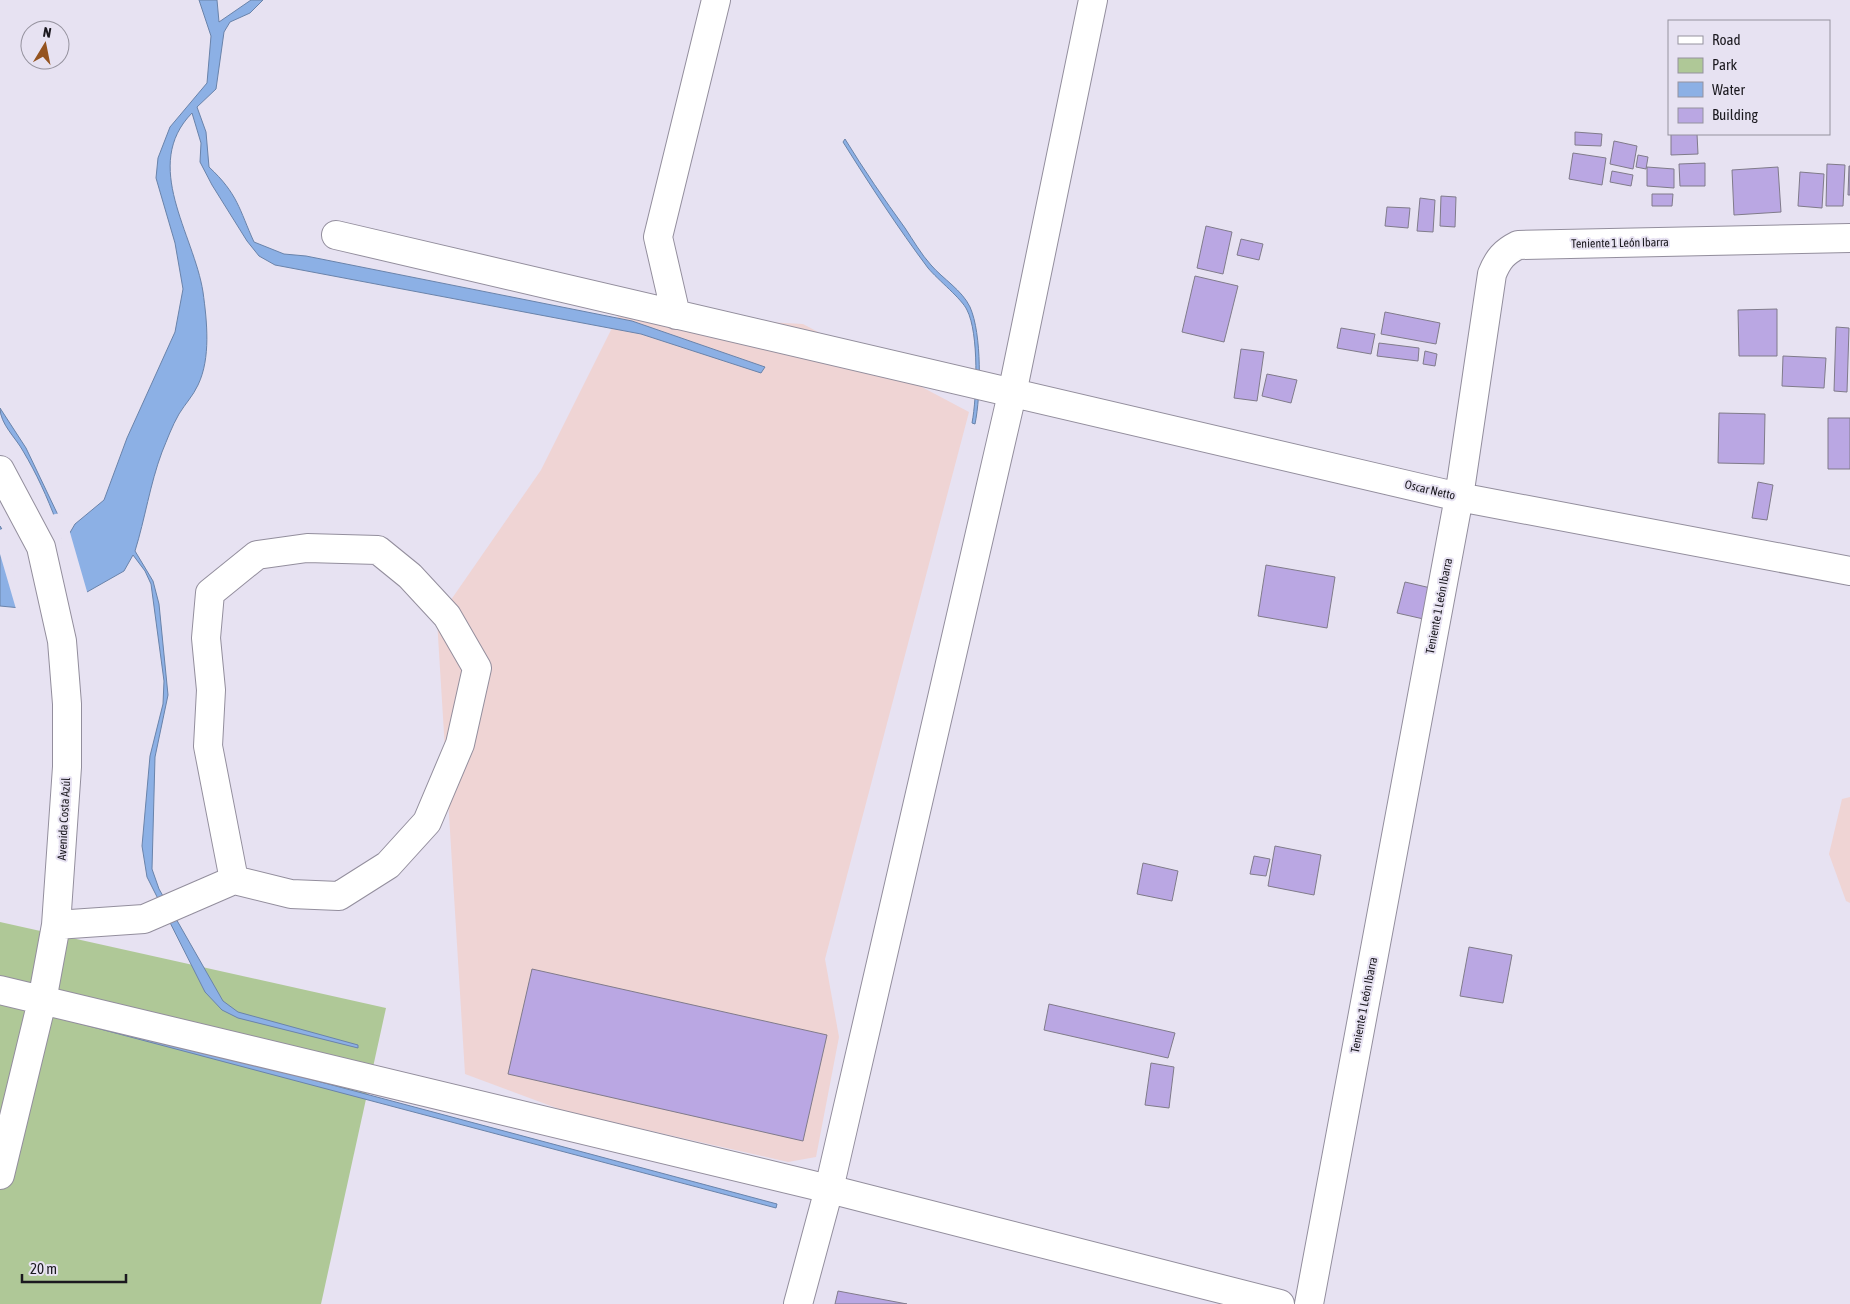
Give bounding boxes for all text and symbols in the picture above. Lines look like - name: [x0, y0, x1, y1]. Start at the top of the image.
- north arrow: [20, 20, 70, 70]
- legend: [1668, 20, 1830, 135]
- text: N: [42, 24, 53, 41]
- text: Road: [1712, 31, 1741, 48]
- text: Park: [1712, 56, 1737, 73]
- text: Water: [1712, 81, 1745, 98]
- text: Building: [1712, 106, 1758, 123]
- street label: Teniente 1 León Ibarra: [1571, 235, 1669, 251]
- street label: Oscar Netto: [1403, 477, 1457, 503]
- street label: Teniente 1 León Ibarra: [1423, 557, 1455, 655]
- street label: Avenida Costa Azúl: [55, 776, 73, 861]
- street label: Teniente 1 León Ibarra: [1348, 956, 1380, 1054]
- scale bar: [22, 1252, 126, 1284]
- text: 20 m: [30, 1260, 57, 1277]

